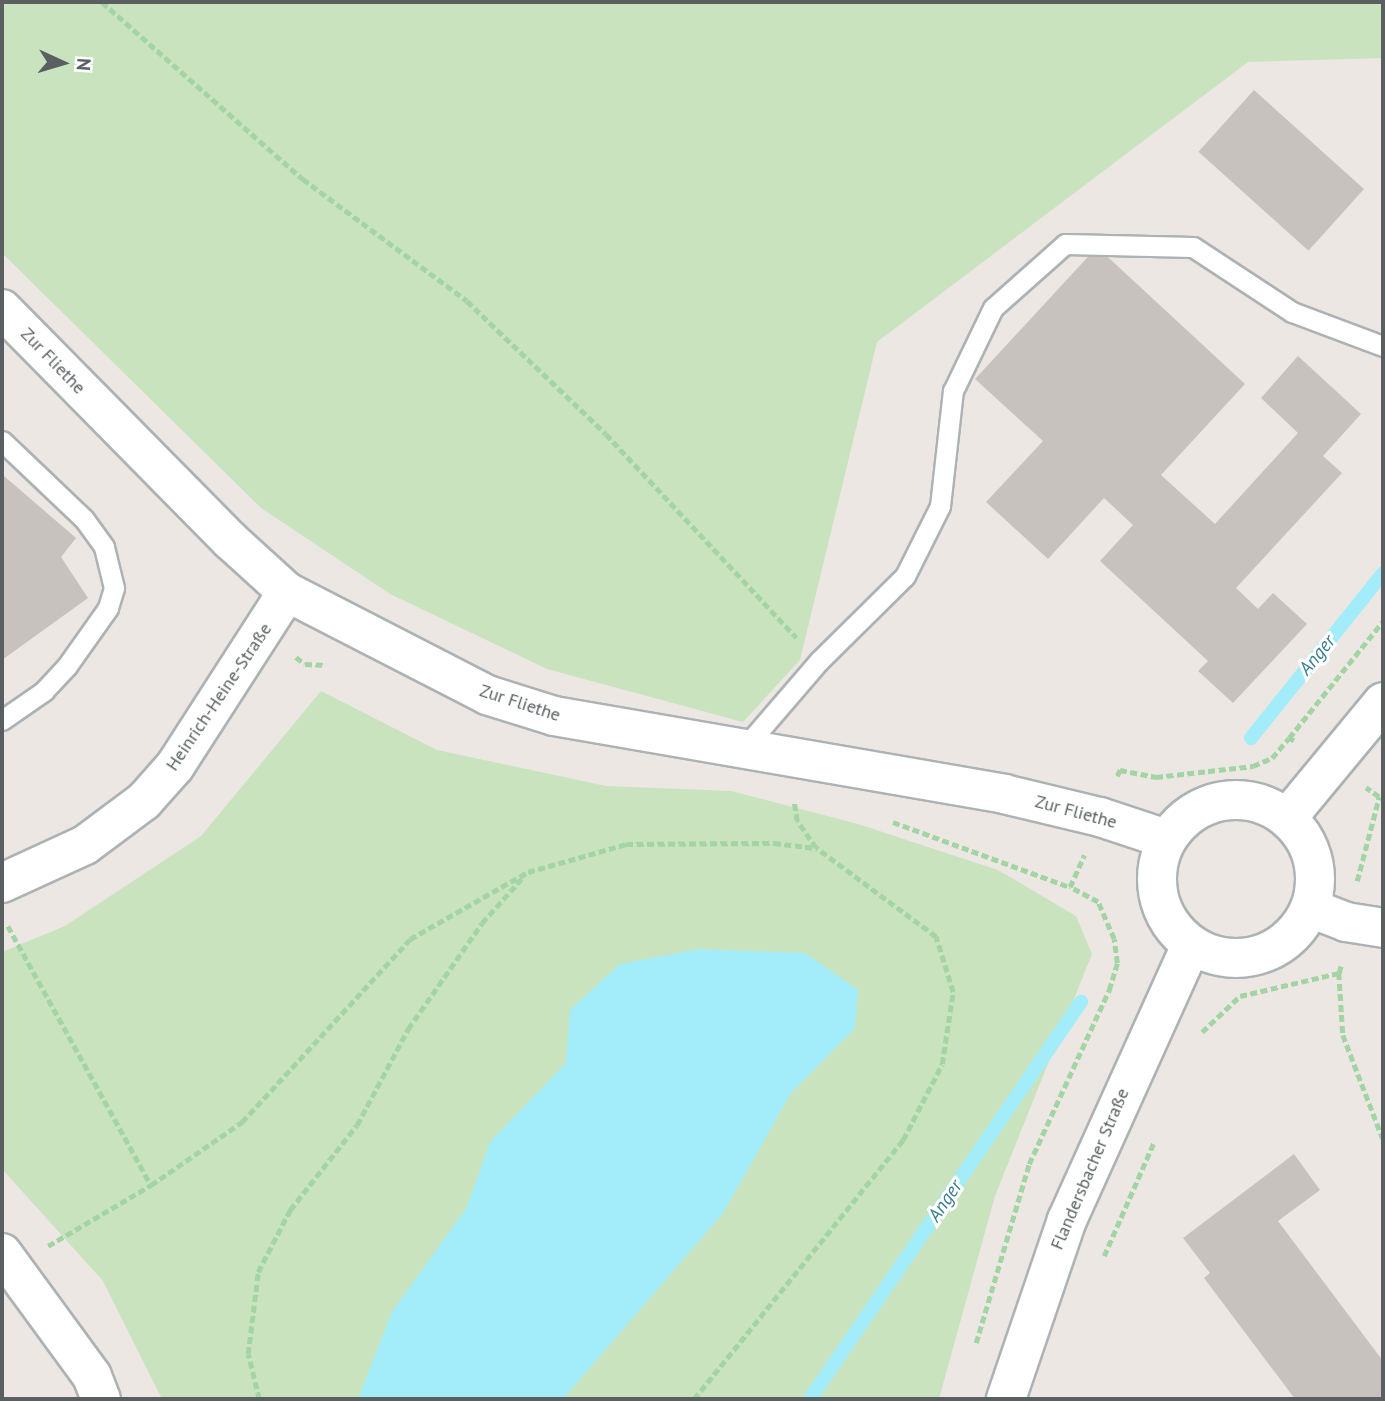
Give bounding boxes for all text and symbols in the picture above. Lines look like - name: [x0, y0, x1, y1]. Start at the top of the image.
- north arrow: [28, 28, 98, 98]
- text: N: [72, 57, 96, 72]
- street label: Zur Fliethe: [16, 323, 90, 399]
- street label: Heinrich-Heine-Straße: [162, 619, 276, 775]
- water label: Anger: [1294, 630, 1340, 680]
- street label: Zur Fliethe: [477, 680, 563, 726]
- street label: Zur Fliethe: [1033, 791, 1119, 833]
- street label: Flandersbacher Straße: [1046, 1085, 1134, 1253]
- water label: Anger: [923, 1176, 967, 1226]

